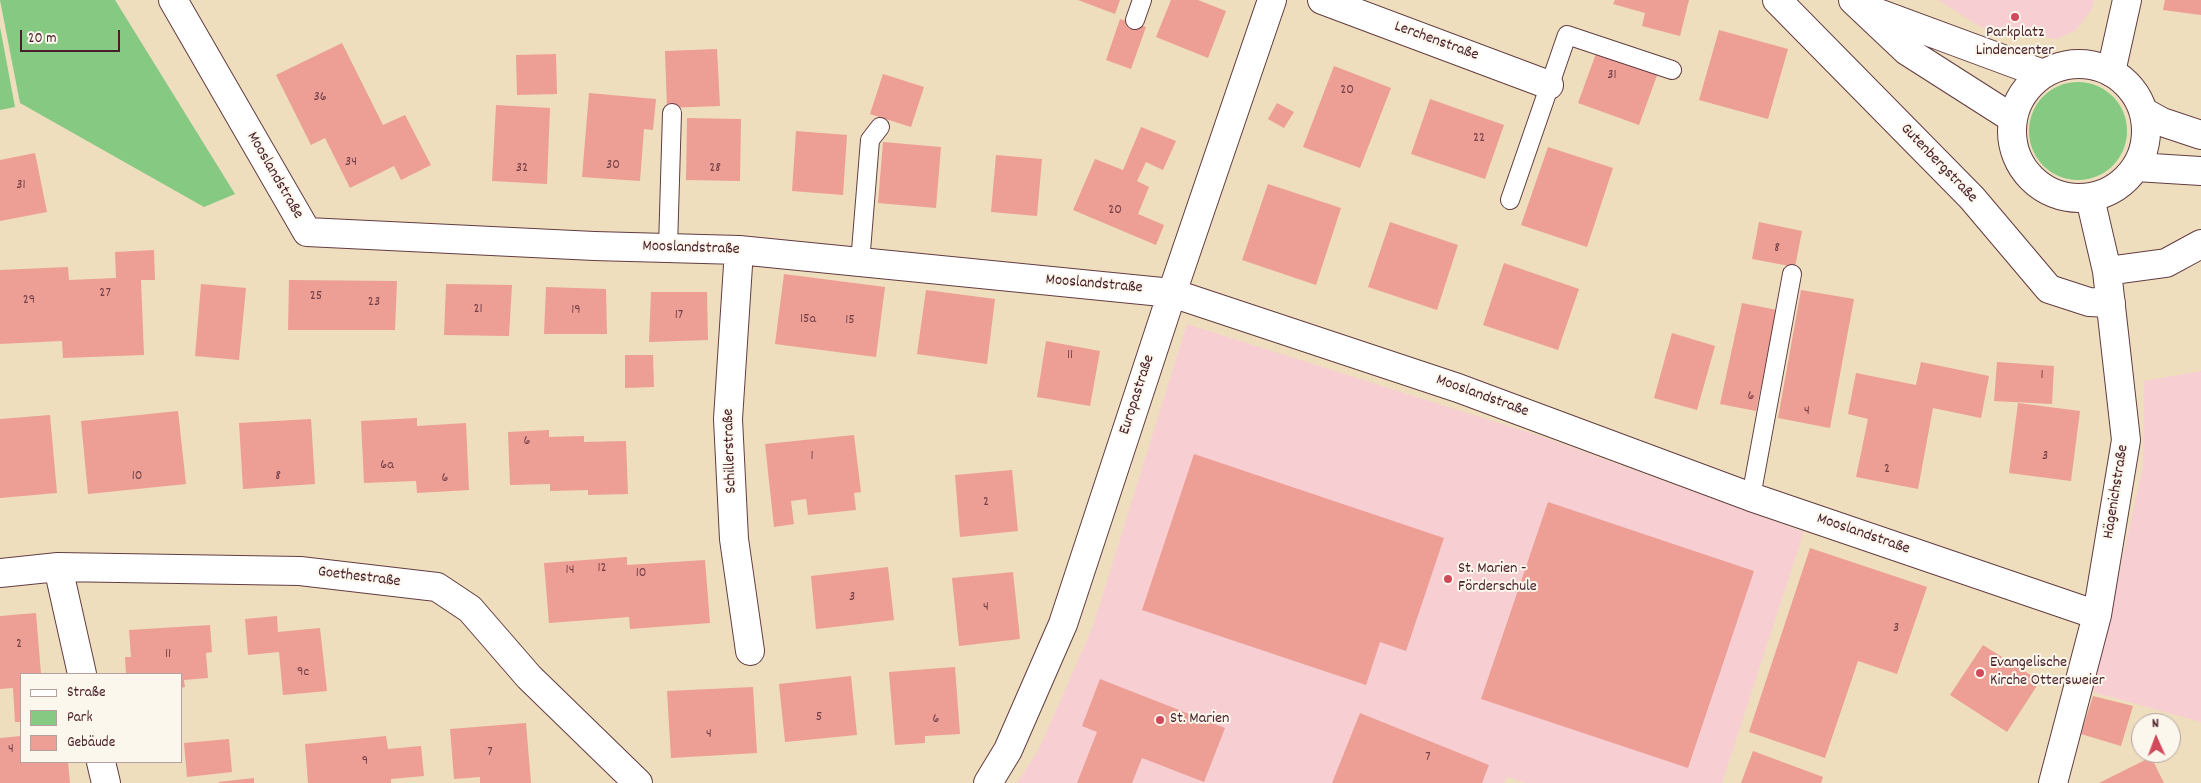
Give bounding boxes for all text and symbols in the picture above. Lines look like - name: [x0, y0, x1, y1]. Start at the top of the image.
- marker: Parkplatz Lindencenter: [2009, 11, 2021, 23]
- street label: Lerchenstraße: [1391, 18, 1481, 66]
- scale bar: [22, 20, 122, 52]
- place label: Parkplatz Lindencenter: [1976, 24, 2054, 62]
- text: 20 m: [28, 28, 56, 50]
- house number: 31: [1607, 68, 1617, 84]
- house number: 20: [1340, 83, 1354, 99]
- house number: 36: [313, 90, 327, 106]
- street label: Gutenbergstraße: [1895, 120, 1981, 208]
- street label: Mooslandstraße: [241, 129, 307, 223]
- house number: 22: [1473, 131, 1485, 147]
- house number: 34: [345, 155, 357, 171]
- house number: 30: [606, 158, 620, 174]
- house number: 32: [516, 161, 528, 177]
- house number: 28: [709, 161, 721, 177]
- house number: 31: [16, 178, 26, 194]
- house number: 20: [1108, 203, 1122, 219]
- street label: Mooslandstraße: [642, 238, 740, 260]
- house number: 8: [1774, 241, 1780, 257]
- street label: Mooslandstraße: [1045, 271, 1143, 299]
- house number: 27: [99, 286, 111, 302]
- house number: 25: [310, 289, 322, 305]
- house number: 29: [23, 293, 35, 309]
- house number: 23: [368, 295, 380, 311]
- house number: 21: [473, 302, 483, 318]
- house number: 19: [571, 303, 581, 319]
- house number: 17: [675, 308, 683, 324]
- house number: 15a: [800, 312, 816, 328]
- house number: 15: [845, 313, 855, 329]
- house number: 11: [1067, 348, 1073, 364]
- street label: Europastraße: [1116, 353, 1160, 437]
- house number: 1: [2040, 368, 2044, 384]
- street label: Mooslandstraße: [1433, 371, 1531, 423]
- house number: 6: [1748, 389, 1754, 405]
- house number: 4: [1804, 404, 1810, 420]
- street label: Schillerstraße: [720, 408, 742, 494]
- house number: 6: [524, 434, 530, 450]
- street label: Hägenichstraße: [2100, 444, 2134, 540]
- house number: 1: [810, 449, 814, 465]
- house number: 3: [2042, 449, 2048, 465]
- house number: 6a: [380, 458, 394, 474]
- house number: 2: [1884, 462, 1890, 478]
- house number: 10: [132, 469, 142, 485]
- house number: 8: [275, 469, 281, 485]
- house number: 6: [442, 471, 448, 487]
- house number: 2: [983, 495, 989, 511]
- street label: Mooslandstraße: [1814, 510, 1912, 560]
- place label: St. Marien - Förderschule: [1458, 560, 1537, 598]
- house number: 12: [597, 561, 607, 577]
- street label: Goethestraße: [317, 563, 401, 593]
- house number: 14: [566, 563, 574, 579]
- house number: 10: [636, 566, 646, 582]
- marker: St. Marien - Förderschule: [1442, 573, 1454, 585]
- house number: 3: [849, 590, 855, 606]
- house number: 4: [983, 600, 989, 616]
- house number: 3: [1893, 621, 1899, 637]
- house number: 2: [16, 637, 22, 653]
- house number: 11: [165, 647, 171, 663]
- place label: Evangelische Kirche Ottersweier: [1990, 654, 2105, 692]
- house number: 9c: [297, 665, 309, 681]
- marker: Evangelische Kirche Ottersweier: [1974, 667, 1986, 679]
- legend: [20, 673, 182, 763]
- text: Straße: [67, 682, 105, 704]
- text: Park: [67, 707, 93, 729]
- house number: 5: [816, 710, 822, 726]
- place label: St. Marien: [1170, 710, 1229, 730]
- house number: 6: [933, 712, 939, 728]
- north arrow: [2131, 713, 2181, 763]
- marker: St. Marien: [1154, 714, 1166, 726]
- text: N: [2152, 714, 2159, 734]
- house number: 4: [706, 727, 712, 743]
- text: Gebäude: [67, 732, 115, 754]
- house number: 4: [8, 742, 14, 758]
- house number: 7: [487, 745, 493, 761]
- house number: 7: [1425, 750, 1431, 766]
- house number: 9: [362, 754, 368, 770]

